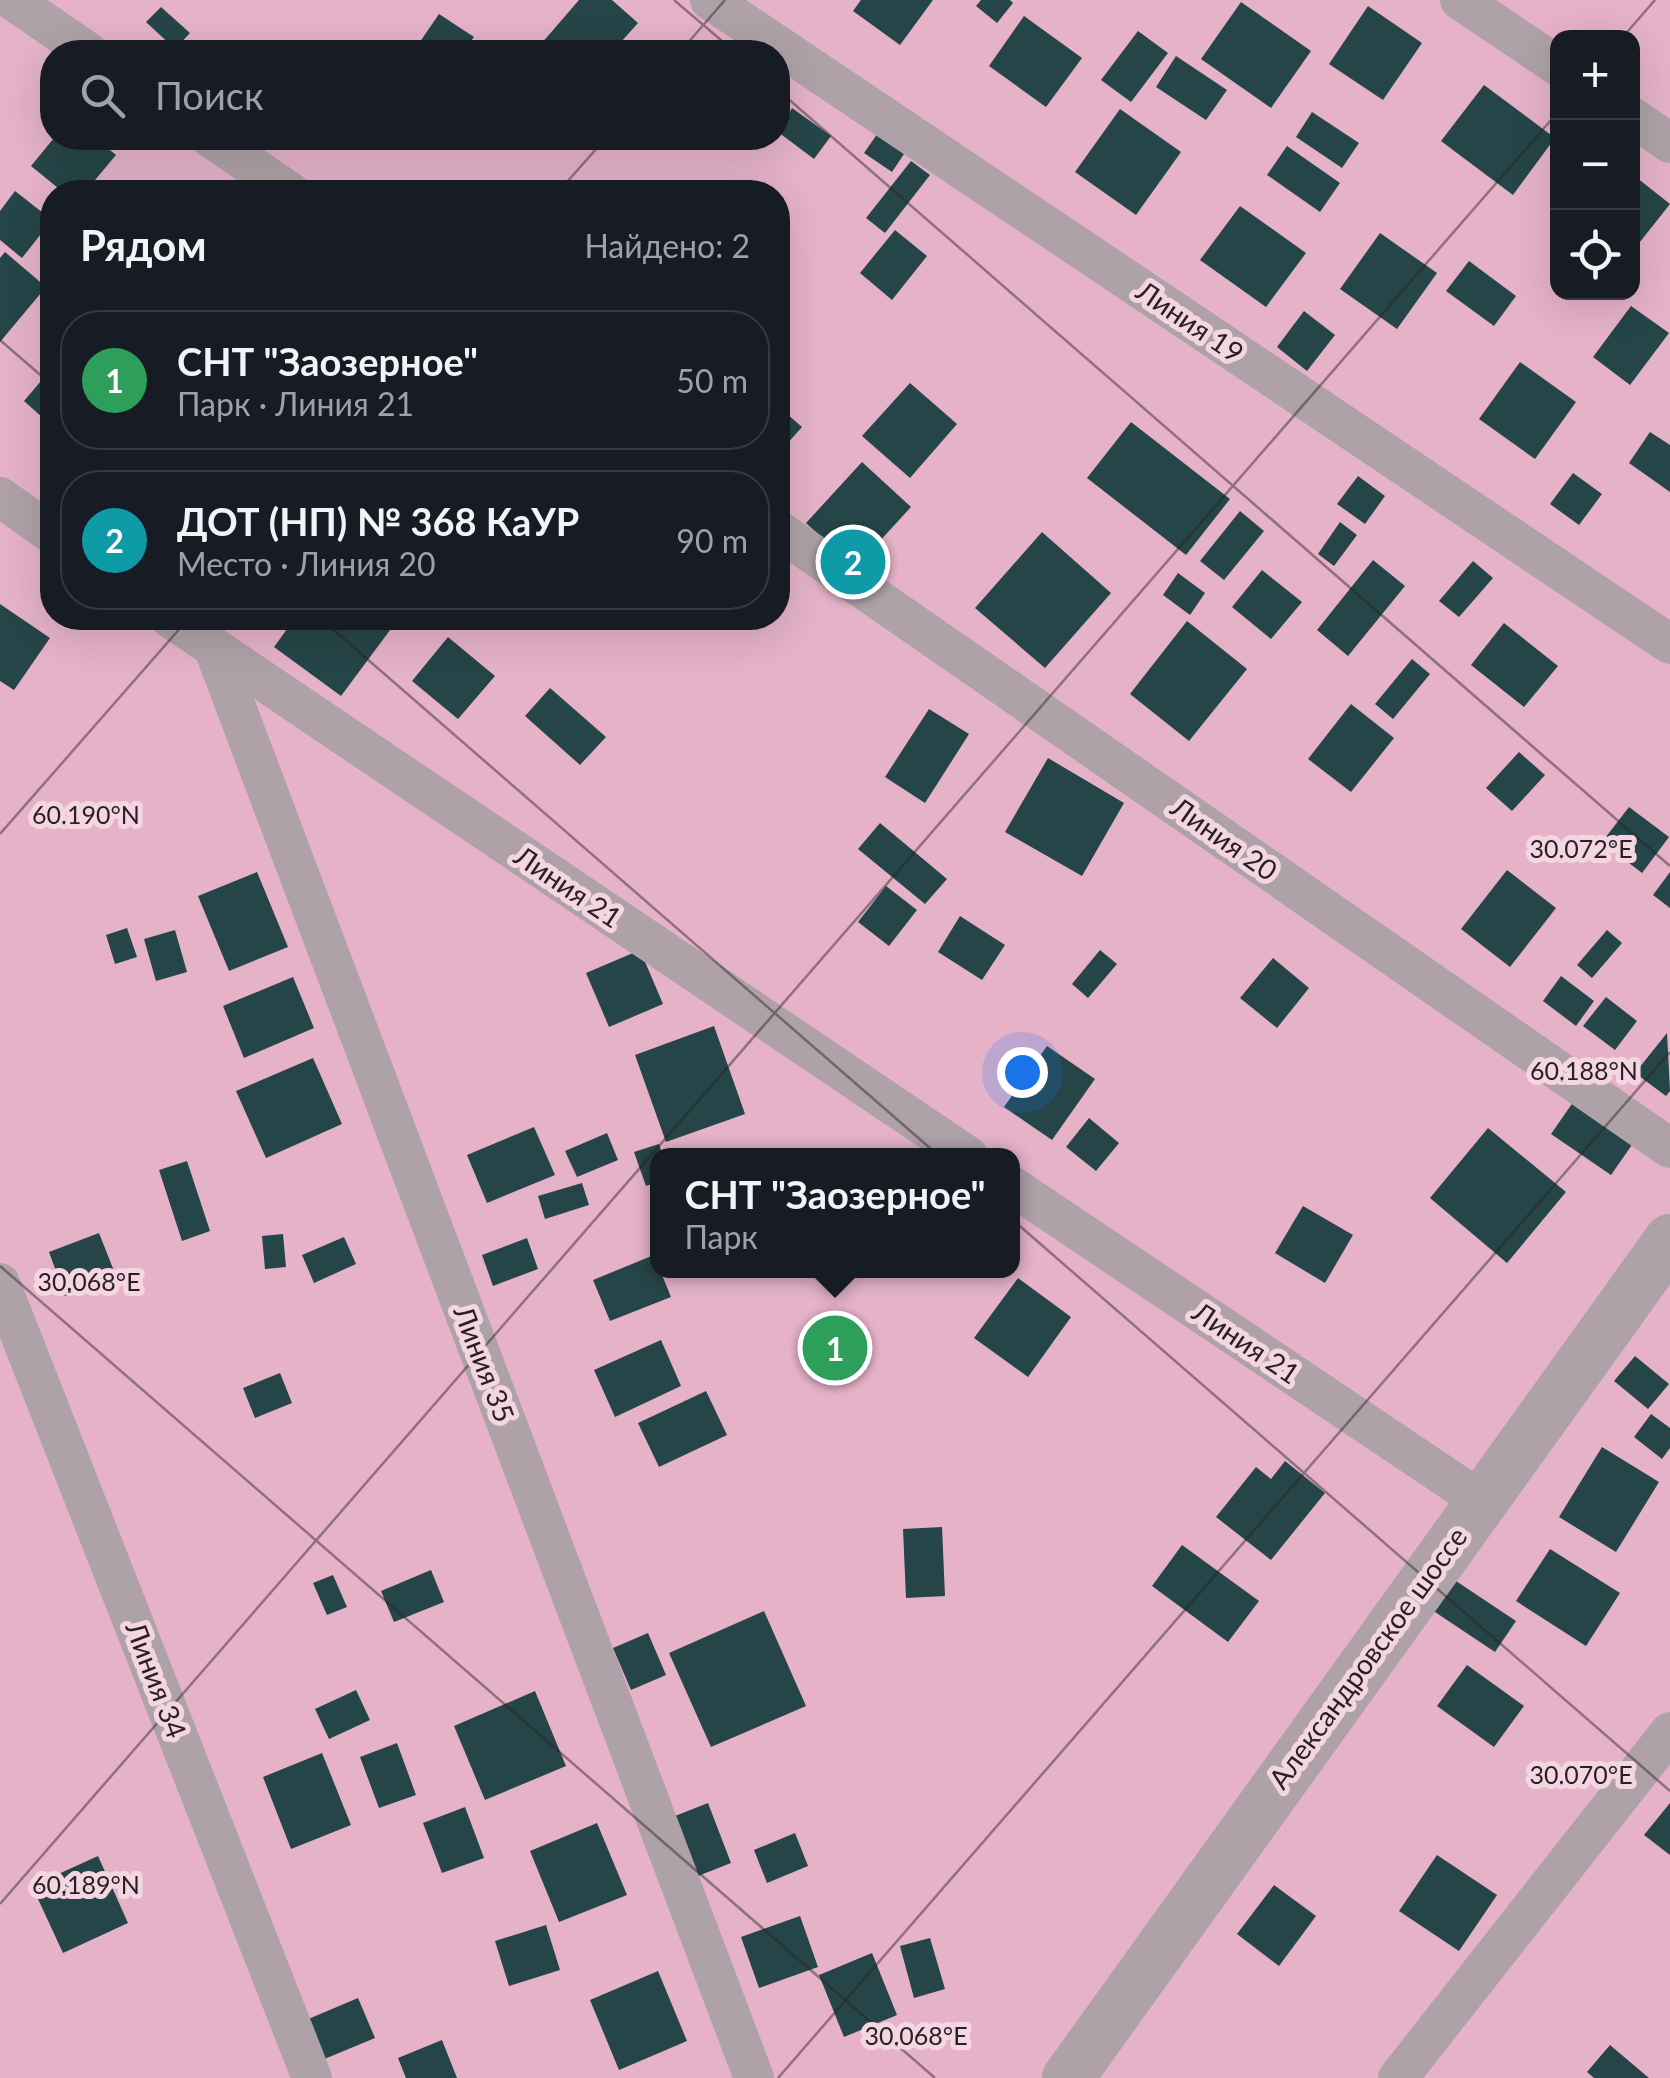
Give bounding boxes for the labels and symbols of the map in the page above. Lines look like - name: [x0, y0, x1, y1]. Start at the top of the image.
- street label: Линия 19: [1130, 273, 1250, 369]
- pin: 2: [820, 524, 886, 600]
- street label: Линия 20: [1164, 789, 1284, 887]
- text: 60.190°N: [32, 799, 140, 829]
- text: 30.072°E: [1529, 833, 1633, 863]
- street label: Линия 21: [508, 838, 628, 934]
- your location: [997, 1047, 1048, 1098]
- text: 60.188°N: [1530, 1055, 1638, 1085]
- text: 30.068°E: [37, 1266, 141, 1296]
- street label: Линия 21: [1186, 1294, 1306, 1390]
- street label: Линия 35: [447, 1300, 523, 1426]
- pin: 1: [802, 1310, 868, 1386]
- street label: Александровское шоссе: [1261, 1520, 1474, 1795]
- street label: Линия 34: [119, 1616, 195, 1742]
- text: 30.070°E: [1529, 1759, 1633, 1789]
- text: 60.189°N: [32, 1869, 140, 1899]
- text: 30.068°E: [864, 2020, 968, 2050]

